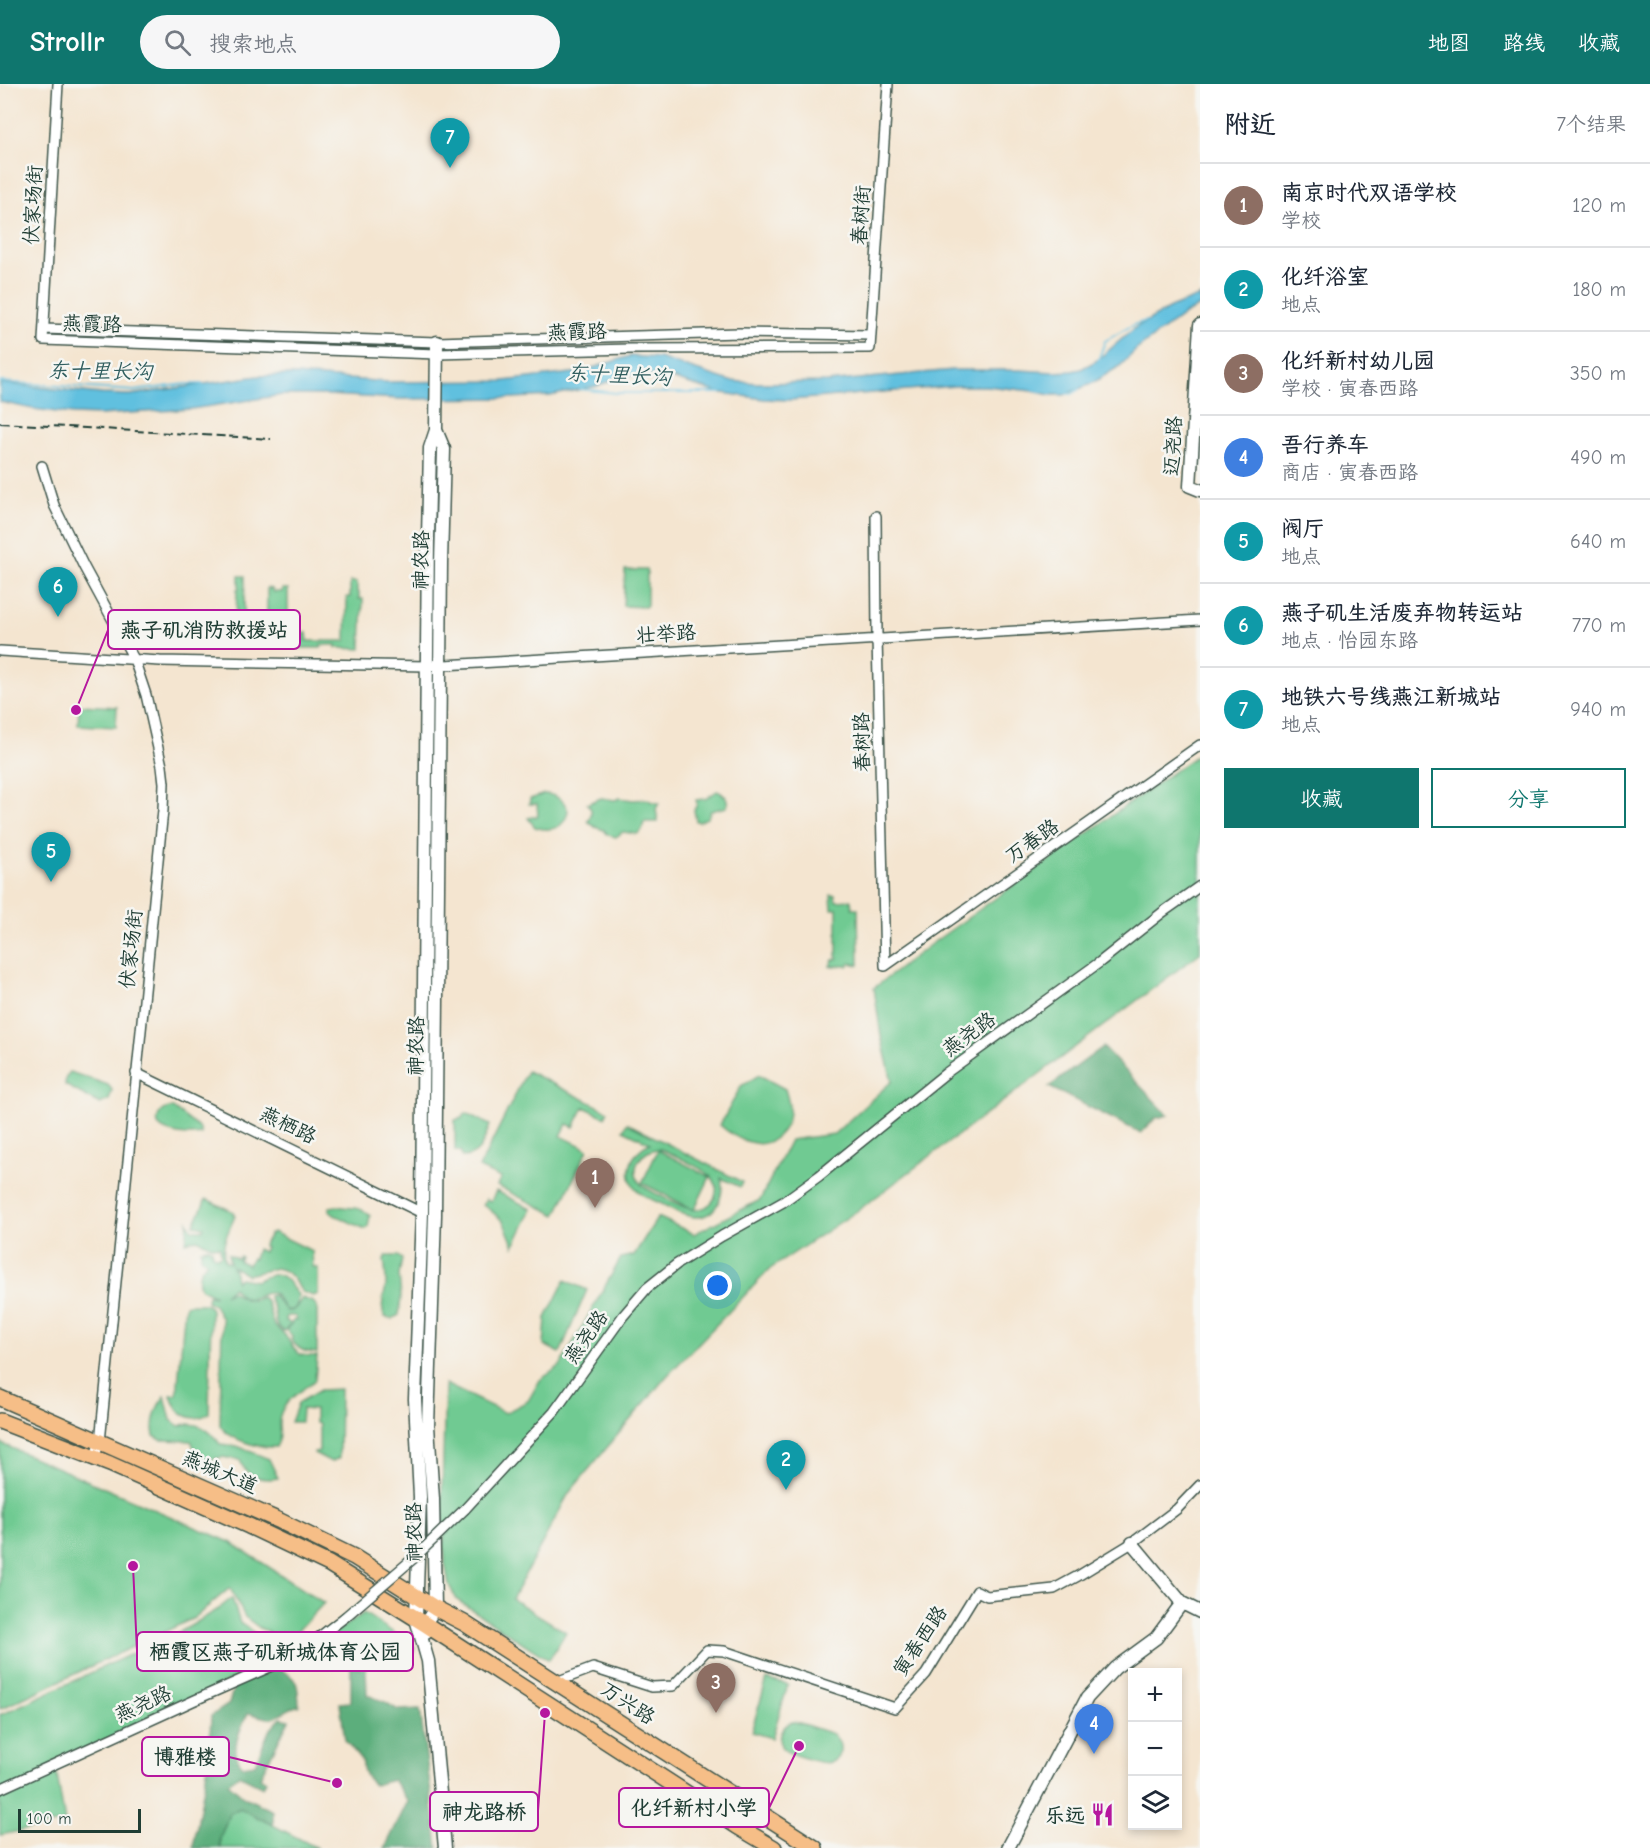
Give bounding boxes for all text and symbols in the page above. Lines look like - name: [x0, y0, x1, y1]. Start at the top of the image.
- search box: [140, 15, 560, 69]
- text: Strollr: [30, 26, 104, 58]
- icon: search: [161, 26, 194, 59]
- text: 搜索地点: [209, 31, 297, 57]
- text: 地图: [1428, 31, 1470, 55]
- text: 路线: [1503, 31, 1545, 55]
- text: 收藏: [1578, 31, 1620, 55]
- text: 附近: [1224, 110, 1276, 140]
- text: 7个结果: [1557, 113, 1626, 136]
- pin: 7: [430, 118, 470, 168]
- street label: 伏家场街: [19, 164, 47, 246]
- text: 南京时代双语学校: [1281, 180, 1457, 206]
- street label: 春树街: [847, 184, 875, 246]
- text: 1: [1240, 194, 1247, 217]
- text: 120 m: [1572, 194, 1626, 217]
- text: 学校: [1281, 209, 1321, 232]
- text: 化纤浴室: [1281, 264, 1369, 290]
- text: 2: [1239, 278, 1248, 301]
- text: 180 m: [1572, 278, 1626, 301]
- text: 地点: [1281, 293, 1321, 316]
- street label: 燕霞路: [62, 311, 123, 337]
- street label: 燕霞路: [547, 319, 608, 345]
- text: 化纤新村幼儿园: [1281, 348, 1435, 374]
- water label: 东十里长沟: [47, 358, 155, 384]
- water label: 东十里长沟: [566, 360, 674, 390]
- text: 3: [1239, 362, 1248, 385]
- text: 350 m: [1570, 362, 1626, 385]
- text: 学校 · 寅春西路: [1281, 377, 1418, 400]
- street label: 迈尧路: [1160, 414, 1186, 477]
- text: 吾行养车: [1281, 432, 1369, 458]
- text: 4: [1239, 446, 1248, 469]
- text: 490 m: [1570, 446, 1626, 469]
- text: 商店 · 寅春西路: [1281, 461, 1418, 484]
- text: 阀厅: [1281, 516, 1325, 542]
- street label: 神农路: [409, 529, 433, 590]
- text: 5: [1238, 530, 1249, 553]
- text: 640 m: [1570, 530, 1626, 553]
- text: 地点: [1281, 545, 1321, 568]
- pin: 6: [38, 568, 78, 617]
- text: 燕子矶生活废弃物转运站: [1281, 600, 1523, 626]
- callout: 燕子矶消防救援站: [108, 610, 300, 649]
- text: 6: [1238, 614, 1249, 637]
- text: 770 m: [1572, 614, 1626, 637]
- text: 燕子矶消防救援站: [120, 618, 288, 642]
- street label: 壮举路: [635, 620, 698, 648]
- text: 地点 · 怡园东路: [1281, 629, 1418, 652]
- text: 地铁六号线燕江新城站: [1281, 684, 1501, 710]
- text: 7: [1239, 698, 1248, 721]
- text: 940 m: [1570, 698, 1626, 721]
- street label: 春树路: [850, 711, 874, 772]
- text: 地点: [1281, 713, 1321, 736]
- button: 收藏: [1224, 768, 1419, 828]
- button: 分享: [1431, 768, 1626, 828]
- street label: 万春路: [1001, 814, 1064, 868]
- pin: 5: [32, 832, 70, 882]
- street label: 伏家场街: [115, 908, 147, 990]
- street label: 燕尧路: [938, 1006, 1001, 1061]
- street label: 神农路: [404, 1015, 428, 1076]
- street label: 燕栖路: [256, 1102, 321, 1149]
- pin: 1: [576, 1158, 614, 1208]
- your location: [703, 1271, 732, 1300]
- street label: 燕尧路: [559, 1305, 613, 1368]
- pin: 2: [766, 1440, 806, 1490]
- street label: 燕城大道: [179, 1446, 261, 1498]
- street label: 神农路: [402, 1501, 426, 1562]
- street label: 寅春西路: [888, 1601, 952, 1681]
- callout: 栖霞区燕子矶新城体育公园: [137, 1632, 413, 1671]
- text: 栖霞区燕子矶新城体育公园: [149, 1640, 401, 1664]
- pin: 3: [696, 1664, 736, 1713]
- map controls: [1128, 1668, 1182, 1830]
- button: +: [1128, 1668, 1182, 1722]
- street label: 万兴路: [597, 1677, 660, 1730]
- street label: 燕尧路: [111, 1680, 176, 1727]
- pin: 4: [1074, 1704, 1114, 1754]
- button: −: [1128, 1722, 1182, 1776]
- callout: 博雅楼: [142, 1737, 229, 1776]
- text: 博雅楼: [154, 1745, 217, 1769]
- button: layers: [1128, 1776, 1182, 1830]
- callout: 化纤新村小学: [619, 1788, 769, 1827]
- callout: 神龙路桥: [430, 1792, 538, 1831]
- text: 化纤新村小学: [631, 1796, 757, 1820]
- text: 神龙路桥: [442, 1800, 526, 1824]
- restaurant icon: 乐远: [1090, 1802, 1116, 1828]
- place label: 乐远: [1045, 1804, 1085, 1827]
- scale bar: [18, 1806, 141, 1834]
- text: 100 m: [27, 1810, 71, 1828]

